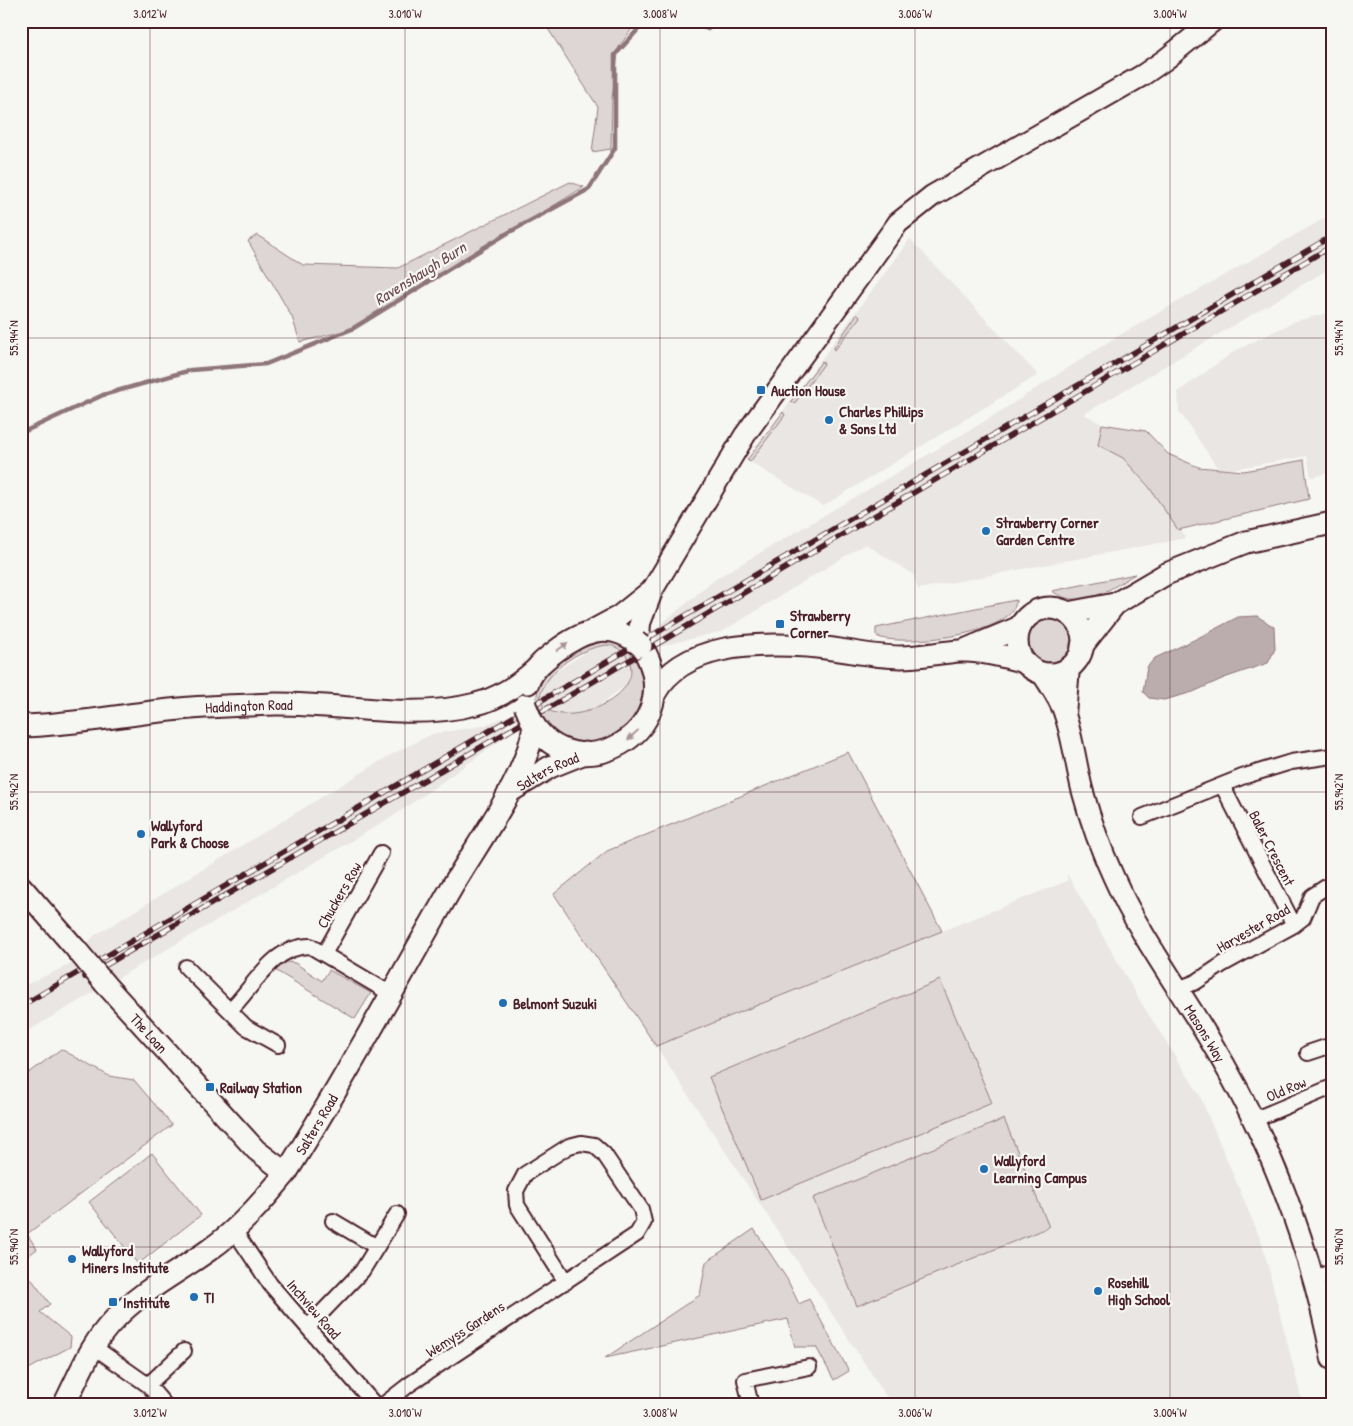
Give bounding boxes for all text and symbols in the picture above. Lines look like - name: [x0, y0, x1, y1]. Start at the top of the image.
- text: 3.012°W: [133, 5, 167, 22]
- text: 3.010°W: [388, 5, 422, 22]
- text: 3.008°W: [643, 5, 678, 22]
- text: 3.006°W: [898, 5, 932, 22]
- text: 3.004°W: [1153, 5, 1187, 22]
- water label: Ravenshaugh Burn: [370, 235, 472, 310]
- text: 55.944°N: [5, 320, 22, 356]
- text: 55.944°N: [1330, 320, 1347, 356]
- place label: Auction House: [771, 380, 846, 401]
- marker: Auction House: [755, 384, 767, 396]
- place label: Charles Phillips & Sons Ltd: [839, 401, 923, 439]
- marker: Charles Phillips & Sons Ltd: [823, 414, 835, 426]
- place label: Strawberry Corner Garden Centre: [996, 512, 1099, 550]
- marker: Strawberry Corner Garden Centre: [980, 525, 992, 537]
- place label: Strawberry Corner: [790, 605, 851, 643]
- marker: Strawberry Corner: [774, 618, 786, 630]
- one-way arrow: [555, 642, 569, 652]
- street label: Haddington Road: [205, 693, 293, 718]
- one-way arrow: [628, 729, 640, 741]
- street label: Salters Road: [512, 746, 582, 796]
- text: 55.942°N: [5, 774, 22, 810]
- text: 55.942°N: [1330, 774, 1347, 810]
- street label: Baler Crescent: [1244, 807, 1300, 890]
- place label: Wallyford Park & Choose: [151, 815, 229, 853]
- marker: Wallyford Park & Choose: [135, 828, 147, 840]
- street label: Chuckers Row: [312, 858, 366, 932]
- street label: Harvester Road: [1213, 898, 1294, 957]
- place label: Belmont Suzuki: [513, 993, 597, 1014]
- marker: Belmont Suzuki: [497, 997, 509, 1009]
- street label: Masons Way: [1180, 1000, 1231, 1066]
- street label: The Loan: [126, 1008, 173, 1057]
- street label: Old Row: [1263, 1071, 1309, 1107]
- place label: Railway Station: [220, 1077, 302, 1099]
- marker: Railway Station: [204, 1081, 216, 1093]
- street label: Salters Road: [290, 1090, 343, 1158]
- place label: Wallyford Learning Campus: [994, 1150, 1087, 1189]
- marker: Wallyford Learning Campus: [978, 1163, 990, 1175]
- text: 55.940°N: [5, 1229, 22, 1265]
- text: 55.940°N: [1330, 1229, 1347, 1265]
- place label: Wallyford Miners Institute: [82, 1240, 169, 1278]
- marker: Wallyford Miners Institute: [66, 1253, 78, 1265]
- place label: Rosehill High School: [1108, 1272, 1171, 1311]
- street label: Inchview Road: [282, 1275, 346, 1343]
- marker: Rosehill High School: [1092, 1285, 1104, 1297]
- place label: TI: [203, 1287, 215, 1308]
- marker: TI: [188, 1291, 200, 1303]
- place label: Institute: [123, 1292, 170, 1313]
- marker: Institute: [107, 1296, 119, 1308]
- street label: Wemyss Gardens: [422, 1296, 509, 1362]
- text: 3.012°W: [133, 1404, 167, 1421]
- text: 3.010°W: [388, 1404, 422, 1421]
- text: 3.008°W: [643, 1404, 678, 1421]
- text: 3.006°W: [898, 1404, 932, 1421]
- text: 3.004°W: [1153, 1404, 1187, 1421]

